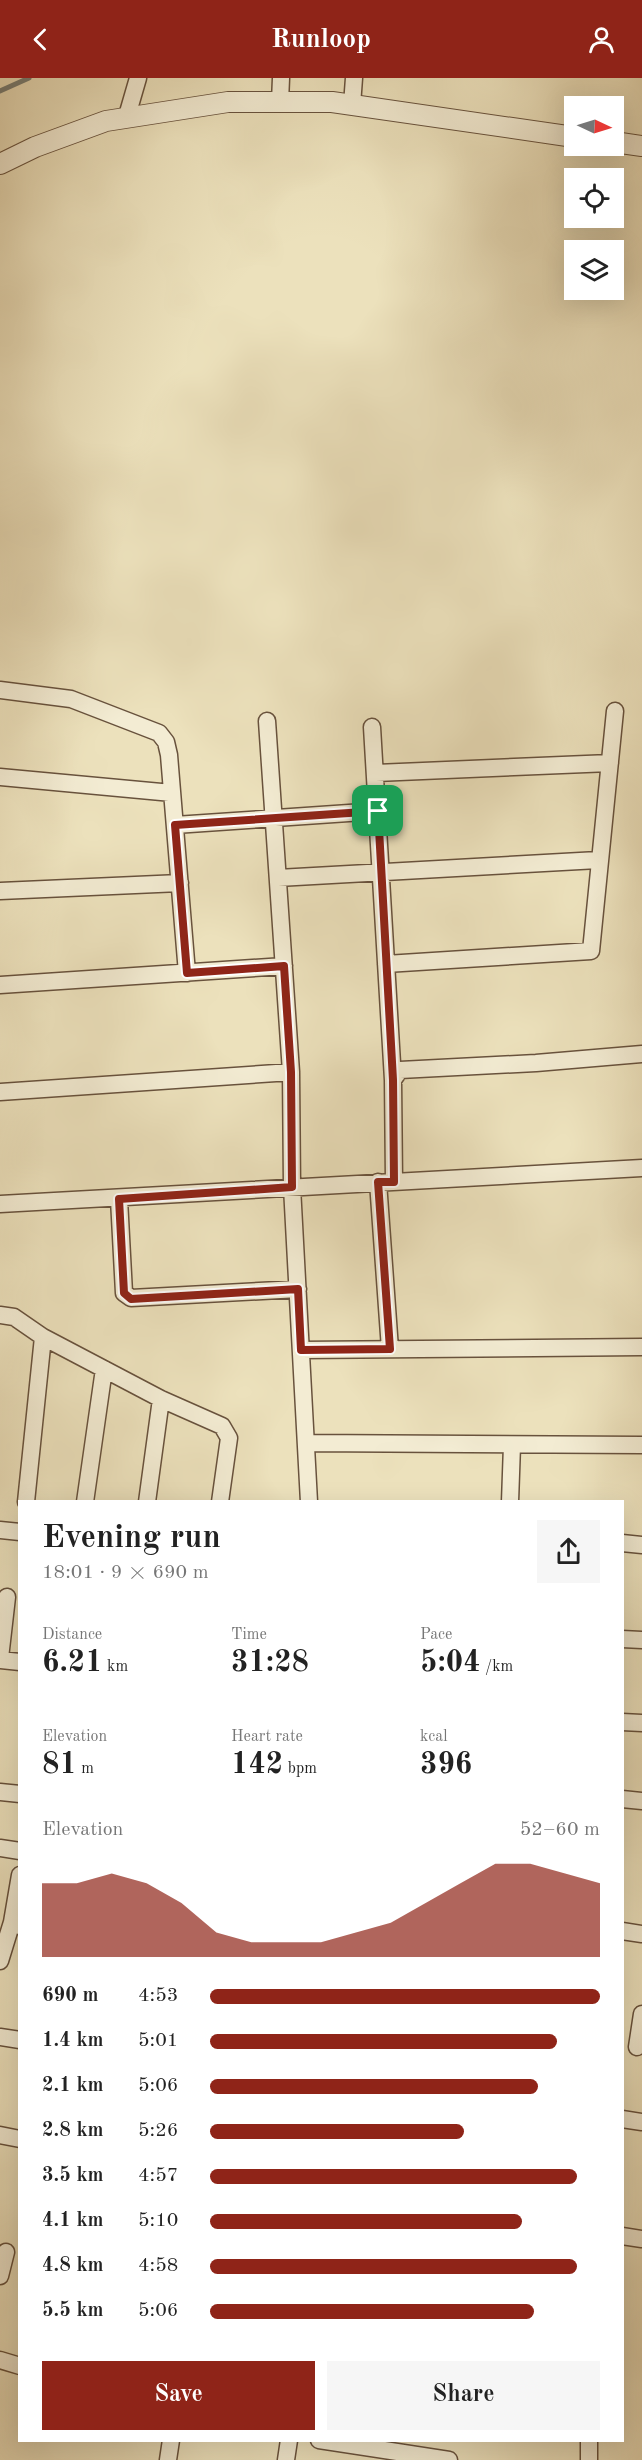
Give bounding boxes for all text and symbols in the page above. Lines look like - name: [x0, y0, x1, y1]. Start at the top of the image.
- icon: back: [24, 23, 57, 56]
- icon: person: [585, 23, 618, 56]
- text: Runloop: [271, 26, 371, 53]
- north arrow: [564, 96, 624, 156]
- map controls: [564, 96, 624, 300]
- button: locate: [564, 168, 624, 228]
- button: layers: [564, 240, 624, 300]
- pin: [352, 785, 403, 836]
- icon: arrive: [361, 794, 394, 827]
- button: share: [537, 1520, 600, 1583]
- text: Evening run: [42, 1522, 221, 1555]
- text: 18:01 · 9 × 690 m: [42, 1563, 209, 1583]
- text: Distance: [42, 1627, 102, 1643]
- text: Time: [231, 1627, 267, 1643]
- text: Pace: [420, 1627, 452, 1643]
- text: 6.21: [42, 1648, 103, 1678]
- text: 31:28: [231, 1648, 309, 1678]
- text: 5:04: [420, 1648, 481, 1678]
- text: km: [103, 1659, 128, 1675]
- text: /km: [481, 1659, 513, 1675]
- text: Elevation: [42, 1729, 107, 1745]
- text: Heart rate: [231, 1729, 303, 1745]
- text: kcal: [420, 1729, 448, 1745]
- text: 81: [42, 1750, 77, 1780]
- text: 142: [231, 1750, 283, 1780]
- text: 396: [420, 1750, 472, 1780]
- text: m: [77, 1761, 94, 1777]
- text: bpm: [283, 1761, 317, 1777]
- text: Elevation: [42, 1820, 123, 1840]
- text: 52–60 m: [520, 1820, 600, 1840]
- text: 690 m: [42, 1986, 98, 2006]
- text: 4:53: [138, 1986, 178, 2006]
- text: 1.4 km: [42, 2031, 104, 2051]
- text: 5:01: [138, 2031, 178, 2051]
- text: 2.1 km: [42, 2076, 104, 2096]
- text: 5:06: [138, 2076, 178, 2096]
- text: 2.8 km: [42, 2121, 104, 2141]
- text: 5:26: [138, 2121, 178, 2141]
- text: 3.5 km: [42, 2166, 104, 2186]
- text: 4:57: [138, 2166, 178, 2186]
- text: 4.1 km: [42, 2211, 104, 2231]
- text: 5:10: [138, 2211, 178, 2231]
- text: 4.8 km: [42, 2256, 104, 2276]
- text: 4:58: [138, 2256, 178, 2276]
- text: 5.5 km: [42, 2301, 104, 2321]
- text: 5:06: [138, 2301, 178, 2321]
- button: Save: [42, 2361, 315, 2430]
- button: Share: [327, 2361, 600, 2430]

